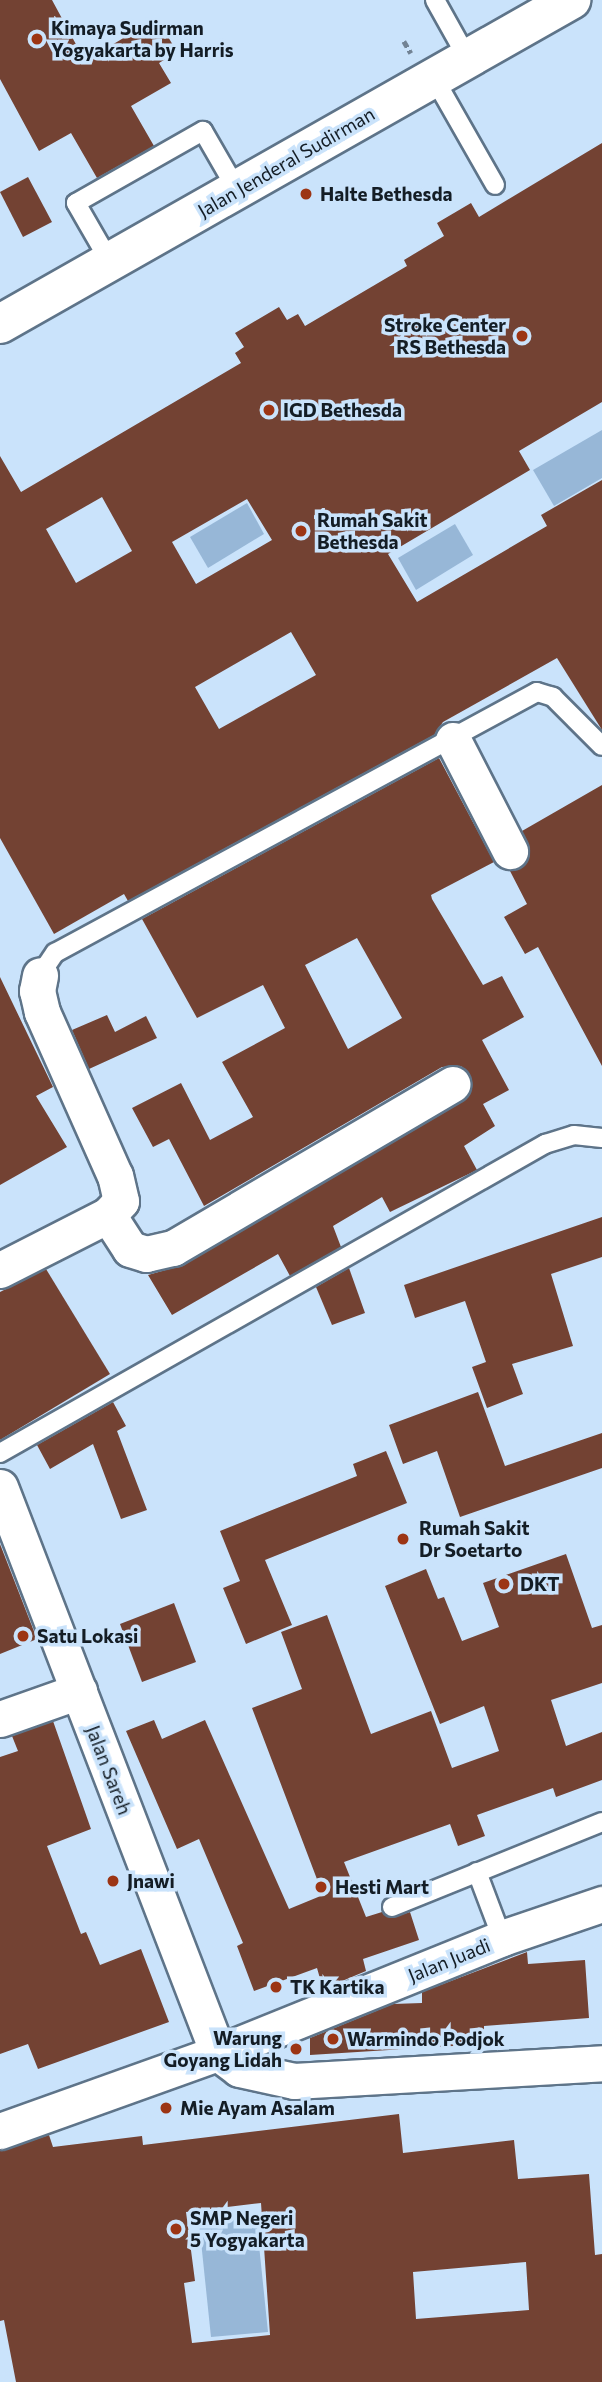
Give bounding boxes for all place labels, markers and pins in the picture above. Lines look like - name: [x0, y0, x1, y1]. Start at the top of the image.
- place label: Kimaya Sudirman Yogyakarta by Harris: [51, 17, 234, 61]
- marker: Kimaya Sudirman Yogyakarta by Harris: [29, 31, 45, 47]
- place label: Halte Bethesda: [320, 183, 453, 205]
- marker: Halte Bethesda: [298, 186, 314, 202]
- place label: Stroke Center RS Bethesda: [384, 314, 506, 358]
- marker: Stroke Center RS Bethesda: [512, 326, 532, 346]
- place label: IGD Bethesda: [283, 399, 402, 421]
- marker: IGD Bethesda: [261, 402, 277, 418]
- place label: Rumah Sakit Bethesda: [317, 509, 428, 553]
- marker: Rumah Sakit Bethesda: [291, 521, 311, 541]
- place label: Rumah Sakit Dr Soetarto: [419, 1517, 530, 1561]
- marker: Rumah Sakit Dr Soetarto: [393, 1529, 413, 1549]
- place label: DKT: [520, 1573, 559, 1595]
- marker: DKT: [494, 1574, 514, 1594]
- place label: Satu Lokasi: [37, 1625, 138, 1647]
- marker: Satu Lokasi: [15, 1628, 31, 1644]
- place label: Jnawi: [127, 1870, 175, 1892]
- marker: Jnawi: [105, 1873, 121, 1889]
- place label: Hesti Mart: [335, 1876, 429, 1898]
- marker: Hesti Mart: [313, 1879, 329, 1895]
- place label: TK Kartika: [290, 1976, 385, 1998]
- marker: TK Kartika: [268, 1979, 284, 1995]
- place label: Warung Goyang Lidah: [163, 2027, 282, 2071]
- place label: Warmindo Podjok: [347, 2028, 505, 2050]
- marker: Warmindo Podjok: [325, 2031, 341, 2047]
- marker: Warung Goyang Lidah: [288, 2041, 304, 2057]
- place label: Mie Ayam Asalam: [180, 2097, 335, 2119]
- marker: Mie Ayam Asalam: [158, 2100, 174, 2116]
- place label: SMP Negeri 5 Yogyakarta: [190, 2207, 305, 2251]
- marker: SMP Negeri 5 Yogyakarta: [168, 2221, 184, 2237]

